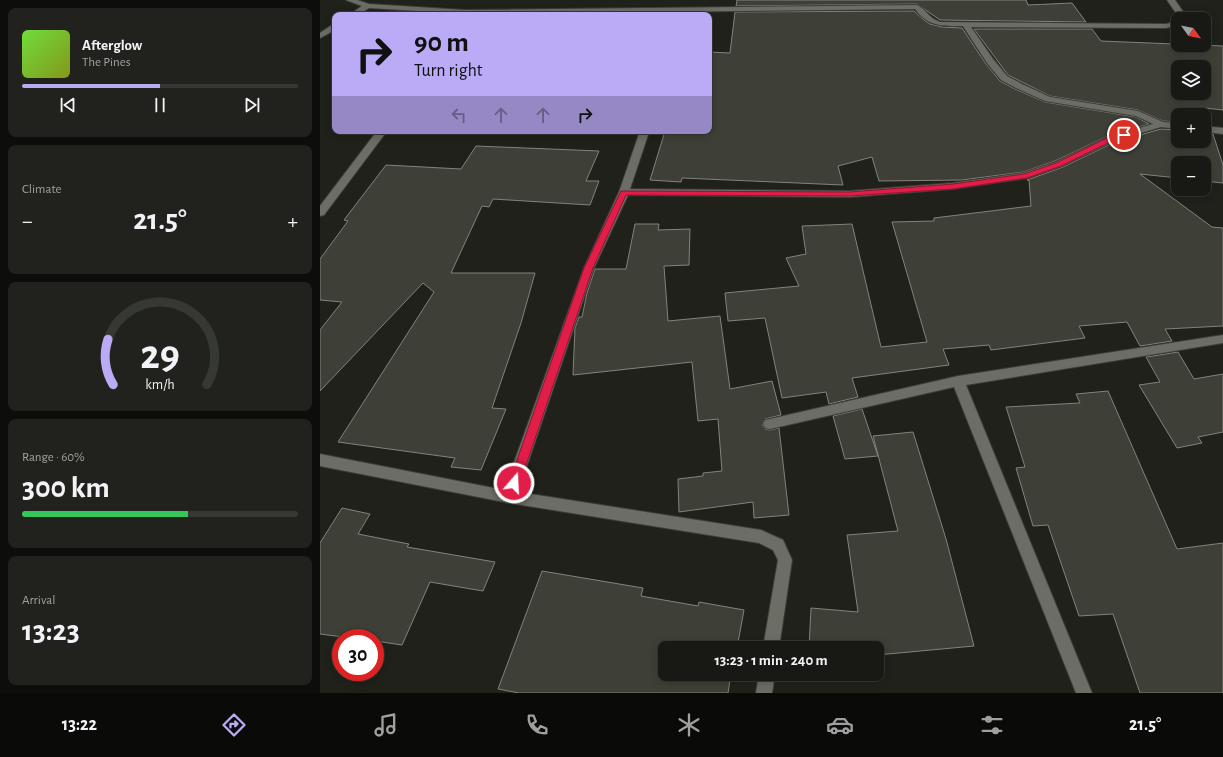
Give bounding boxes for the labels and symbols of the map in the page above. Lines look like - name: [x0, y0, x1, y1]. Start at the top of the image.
- north arrow: [1171, 12, 1211, 52]
- pin: [1107, 118, 1141, 152]
- position arrow: [493, 462, 535, 504]
- speed limit sign: 30: [332, 629, 384, 681]

